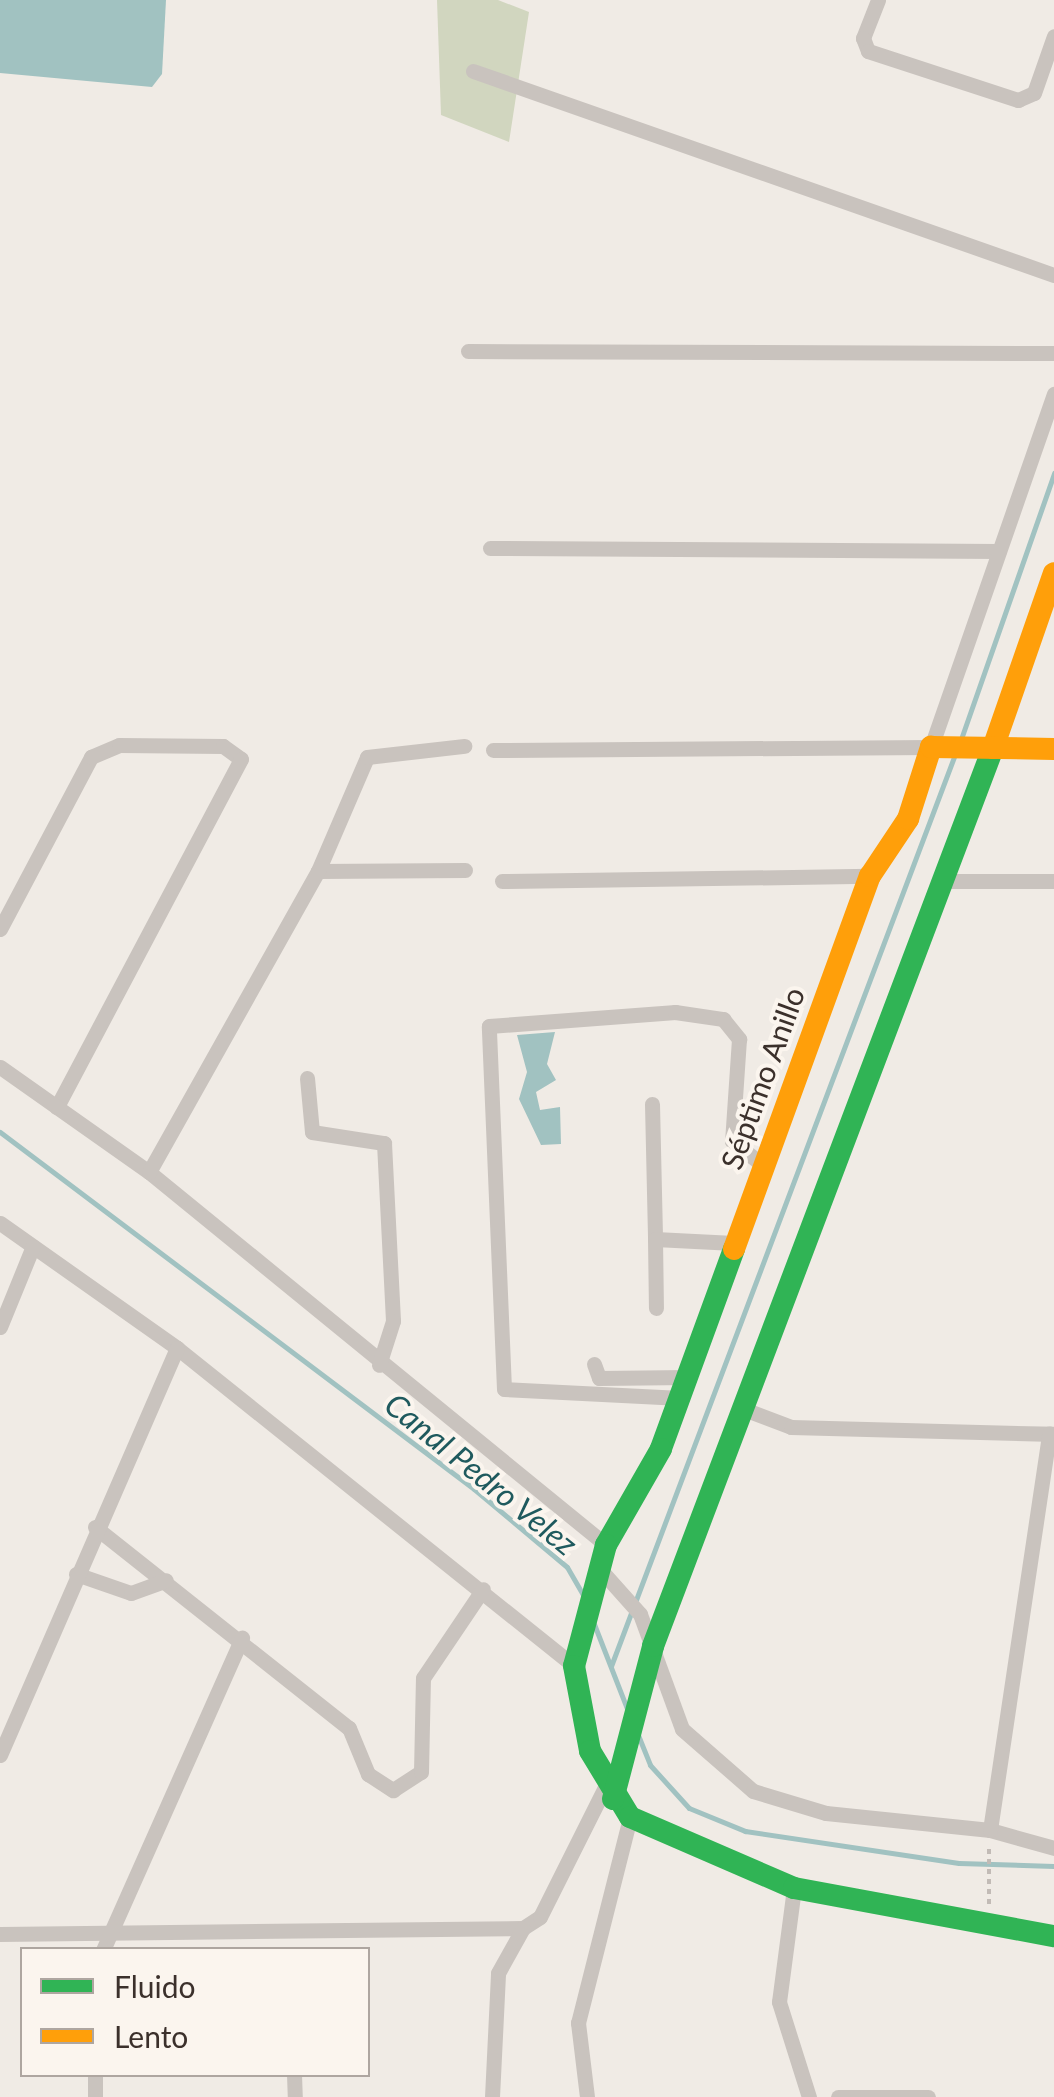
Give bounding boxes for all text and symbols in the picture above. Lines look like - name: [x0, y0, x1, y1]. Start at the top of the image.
- street label: Séptimo Anillo: [712, 982, 812, 1174]
- water label: Canal Pedro Velez: [377, 1384, 585, 1564]
- legend: [20, 1947, 370, 2077]
- text: Fluido: [114, 1968, 196, 2004]
- text: Lento: [114, 2018, 188, 2054]

